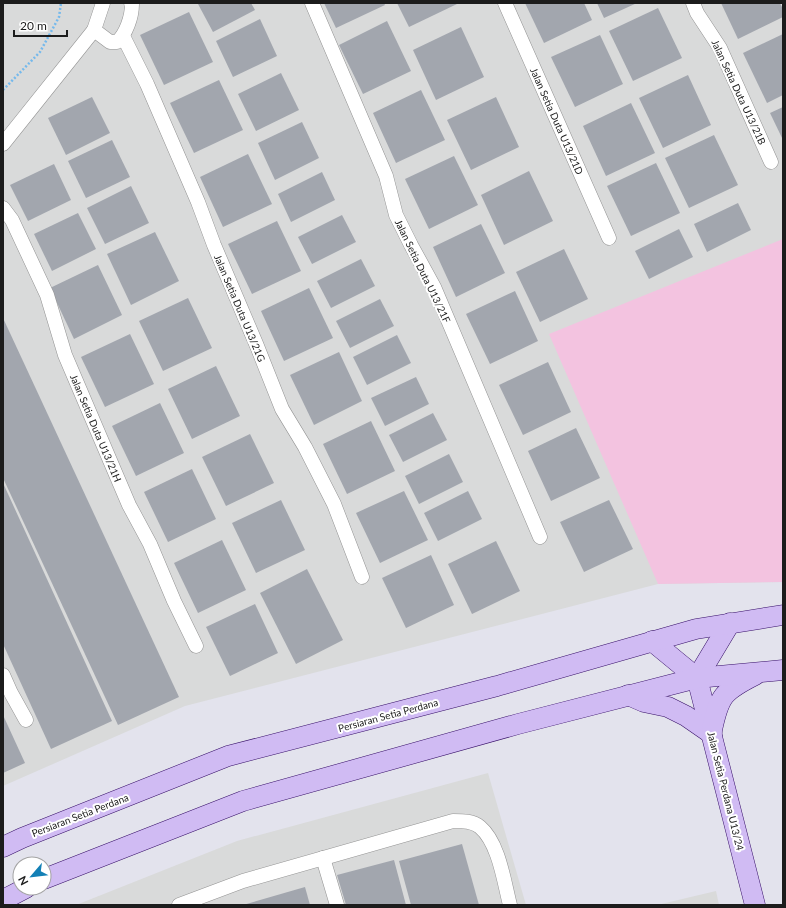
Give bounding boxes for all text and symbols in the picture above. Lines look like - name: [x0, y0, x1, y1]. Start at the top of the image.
- scale bar: [14, 12, 67, 38]
- text: 20 m: [20, 18, 47, 33]
- street label: Jalan Setia Duta U13/21B: [709, 38, 769, 146]
- street label: Jalan Setia Duta U13/21D: [528, 66, 586, 177]
- street label: Jalan Setia Duta U13/21F: [393, 217, 453, 325]
- street label: Jalan Setia Duta U13/21G: [212, 253, 268, 363]
- street label: Jalan Setia Duta U13/21H: [68, 372, 124, 484]
- street label: Persiaran Setia Perdana: [337, 696, 439, 734]
- street label: Jalan Setia Perdana U13/24: [705, 730, 747, 852]
- street label: Persiaran Setia Perdana: [30, 791, 130, 839]
- north arrow: [12, 856, 52, 896]
- text: N: [15, 874, 30, 888]

